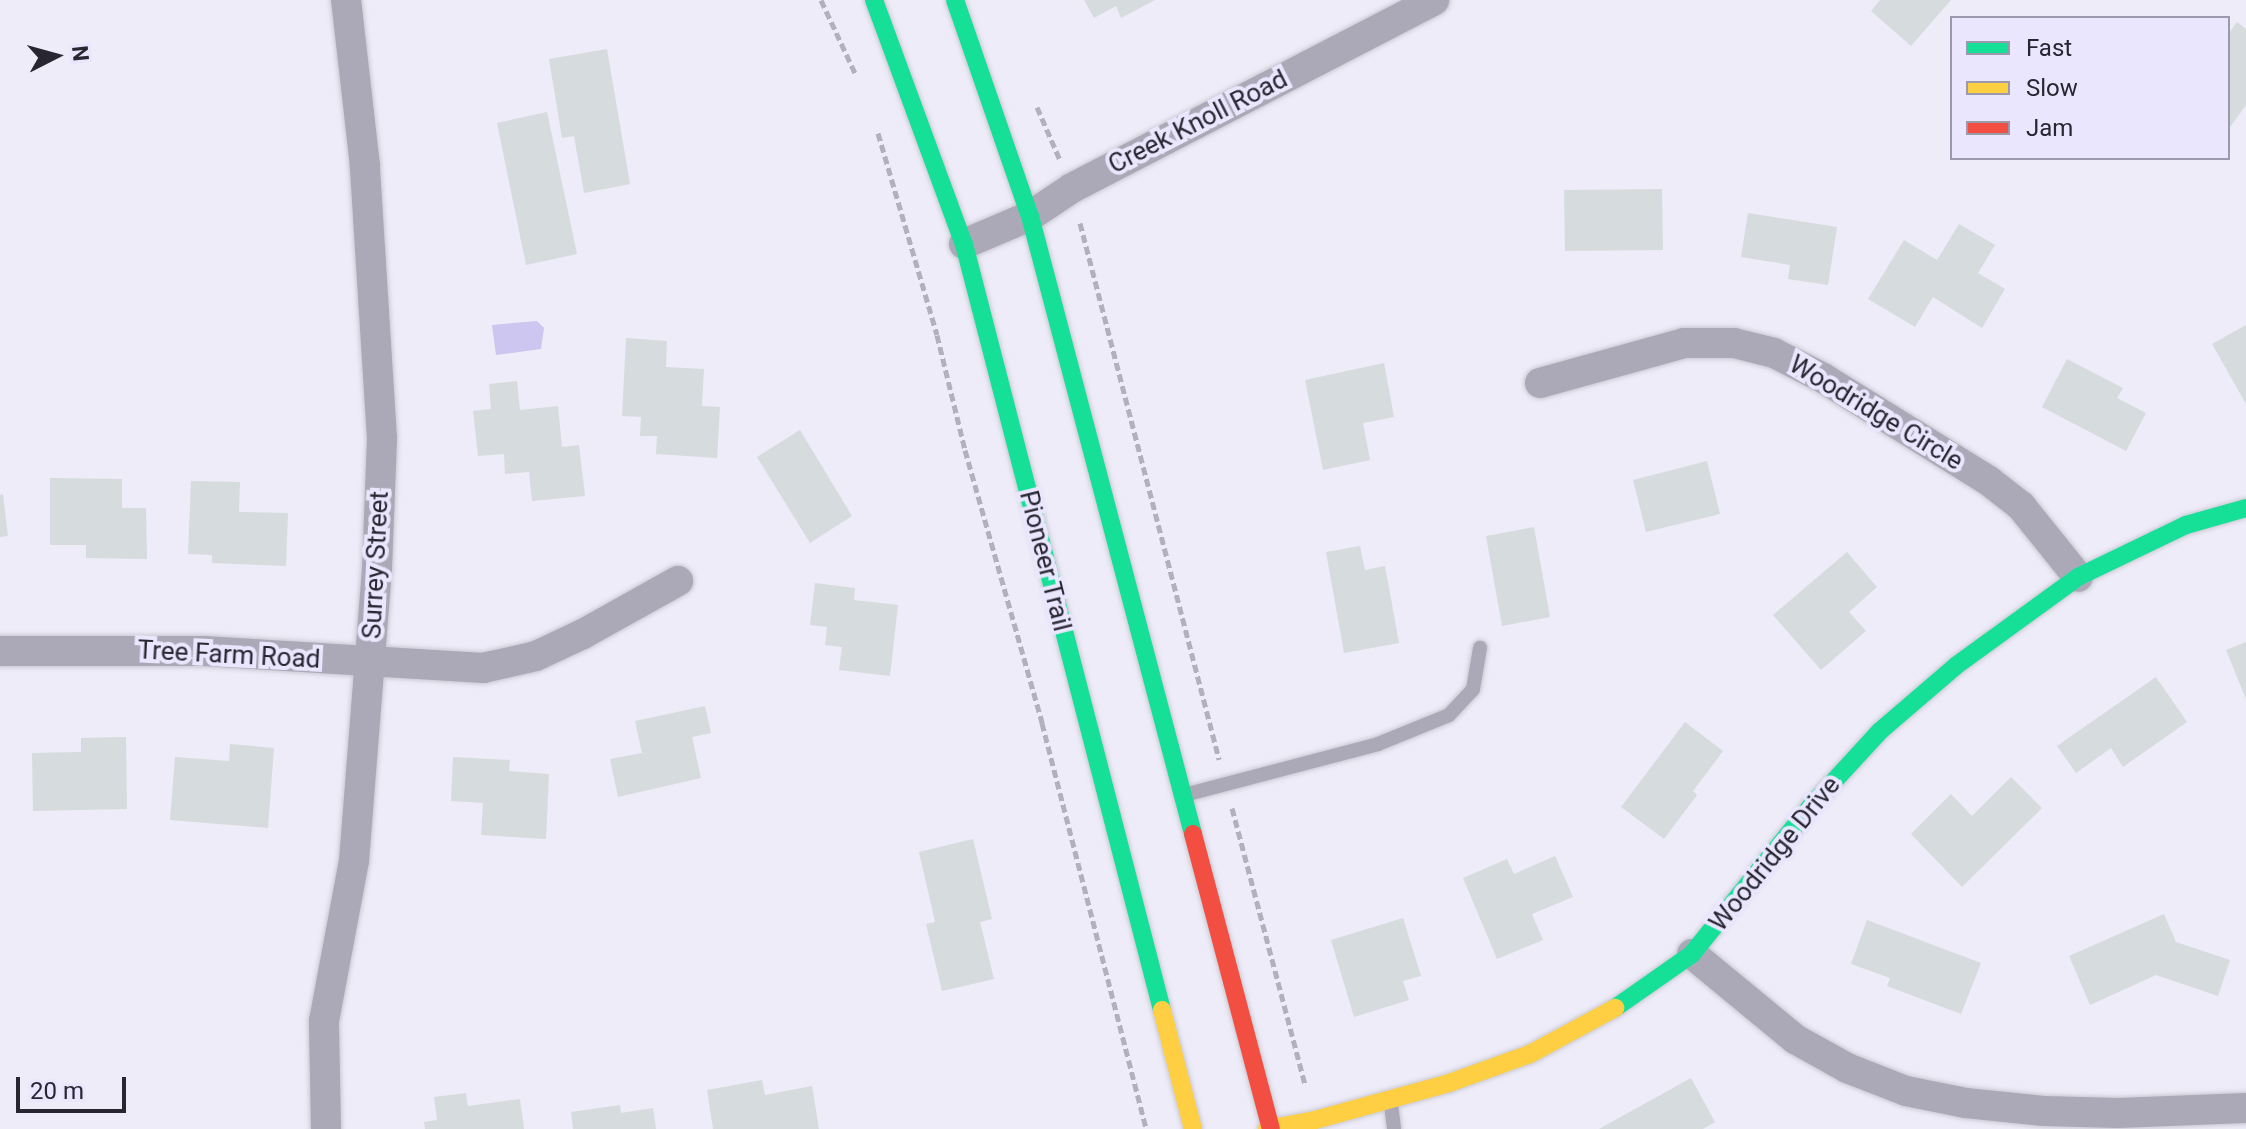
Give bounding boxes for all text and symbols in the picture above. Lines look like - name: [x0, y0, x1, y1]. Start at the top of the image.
- north arrow: [16, 16, 96, 96]
- legend: [1950, 16, 2230, 160]
- text: Fast: [2026, 34, 2072, 62]
- text: N: [67, 44, 94, 62]
- street label: Creek Knoll Road: [1103, 63, 1293, 181]
- text: Slow: [2026, 74, 2078, 102]
- text: Jam: [2026, 114, 2073, 142]
- street label: Woodridge Circle: [1783, 349, 1969, 477]
- street label: Pioneer Trail: [1012, 487, 1078, 635]
- street label: Surrey Street: [357, 490, 395, 640]
- street label: Tree Farm Road: [137, 635, 321, 675]
- street label: Woodridge Drive: [1703, 770, 1847, 938]
- scale bar: [20, 1061, 130, 1111]
- text: 20 m: [30, 1077, 84, 1105]

